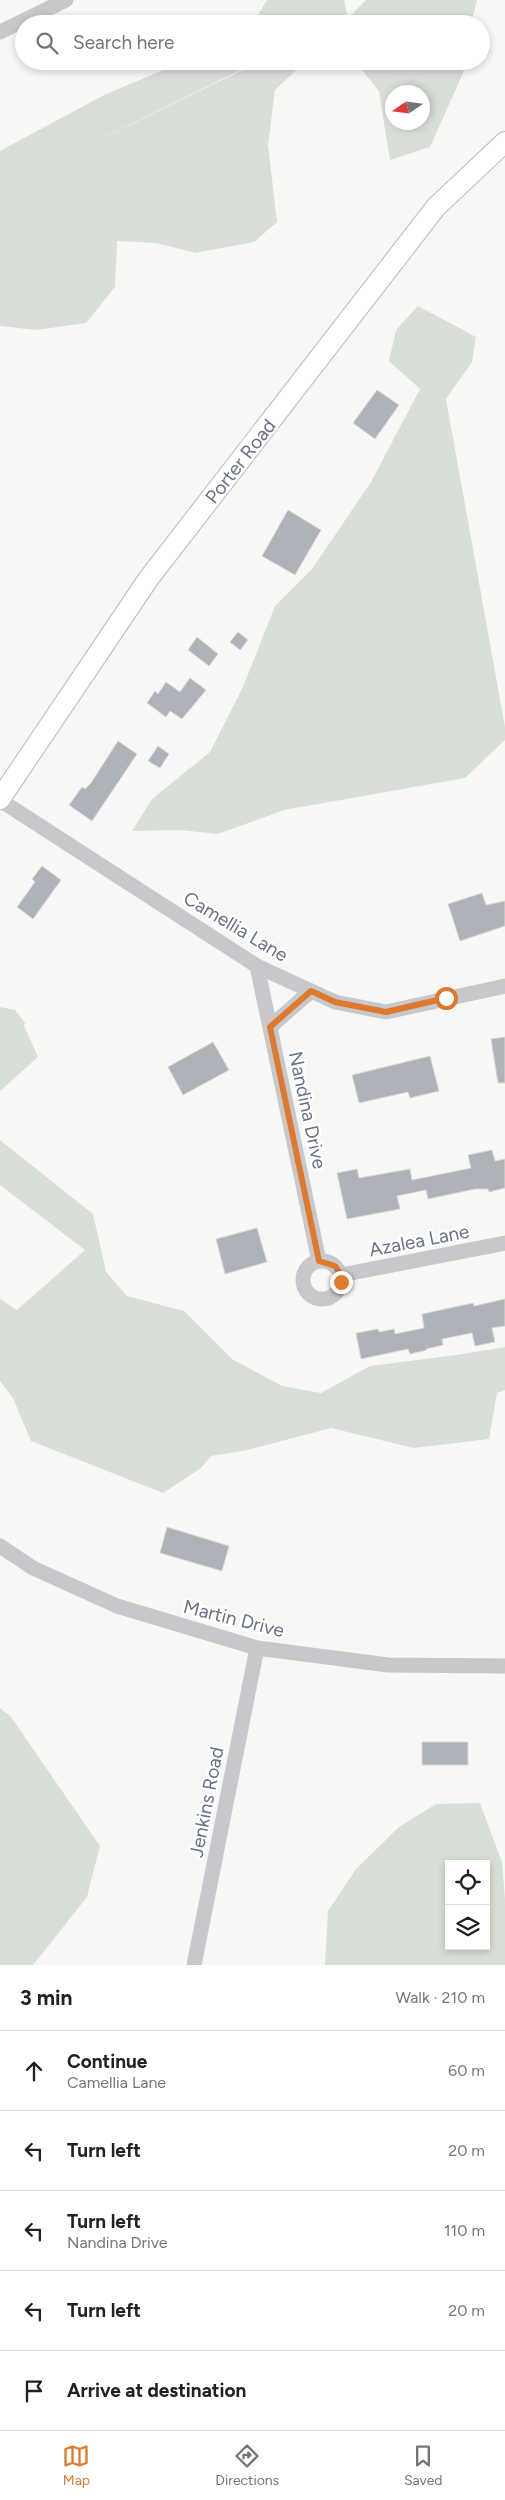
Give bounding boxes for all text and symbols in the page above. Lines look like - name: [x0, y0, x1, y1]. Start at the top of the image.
- search box: [15, 15, 490, 70]
- icon: search: [33, 29, 61, 57]
- text: Search here: [73, 31, 175, 54]
- north arrow: [385, 85, 430, 130]
- street label: Porter Road: [200, 415, 280, 508]
- street label: Camellia Lane: [179, 886, 292, 967]
- route start: [435, 987, 458, 1010]
- street label: Nandina Drive: [284, 1049, 331, 1171]
- street label: Azalea Lane: [367, 1220, 471, 1261]
- route end: [330, 1271, 353, 1294]
- street label: Martin Drive: [181, 1595, 287, 1642]
- street label: Jenkins Road: [184, 1745, 228, 1859]
- map controls: [445, 1860, 490, 1950]
- button: locate: [445, 1860, 490, 1905]
- button: layers: [445, 1905, 490, 1950]
- text: 3 min: [20, 1985, 72, 2010]
- text: Walk · 210 m: [396, 1988, 485, 2007]
- text: Continue: [67, 2050, 147, 2073]
- icon: ahead: [20, 2057, 48, 2085]
- text: 60 m: [448, 2061, 485, 2080]
- text: Camellia Lane: [67, 2073, 166, 2092]
- icon: left: [20, 2137, 48, 2165]
- text: Turn left: [67, 2139, 141, 2162]
- text: 20 m: [448, 2141, 485, 2160]
- text: Turn left: [67, 2210, 141, 2233]
- icon: left: [20, 2217, 48, 2245]
- text: 110 m: [444, 2221, 485, 2240]
- text: Nandina Drive: [67, 2233, 168, 2252]
- icon: left: [20, 2297, 48, 2325]
- text: Turn left: [67, 2299, 141, 2322]
- text: 20 m: [448, 2301, 485, 2320]
- icon: arrive: [20, 2377, 48, 2405]
- text: Arrive at destination: [67, 2379, 246, 2402]
- tab: Map: [62, 2442, 90, 2489]
- tab: Directions: [215, 2442, 279, 2489]
- tab: Saved: [404, 2442, 443, 2489]

